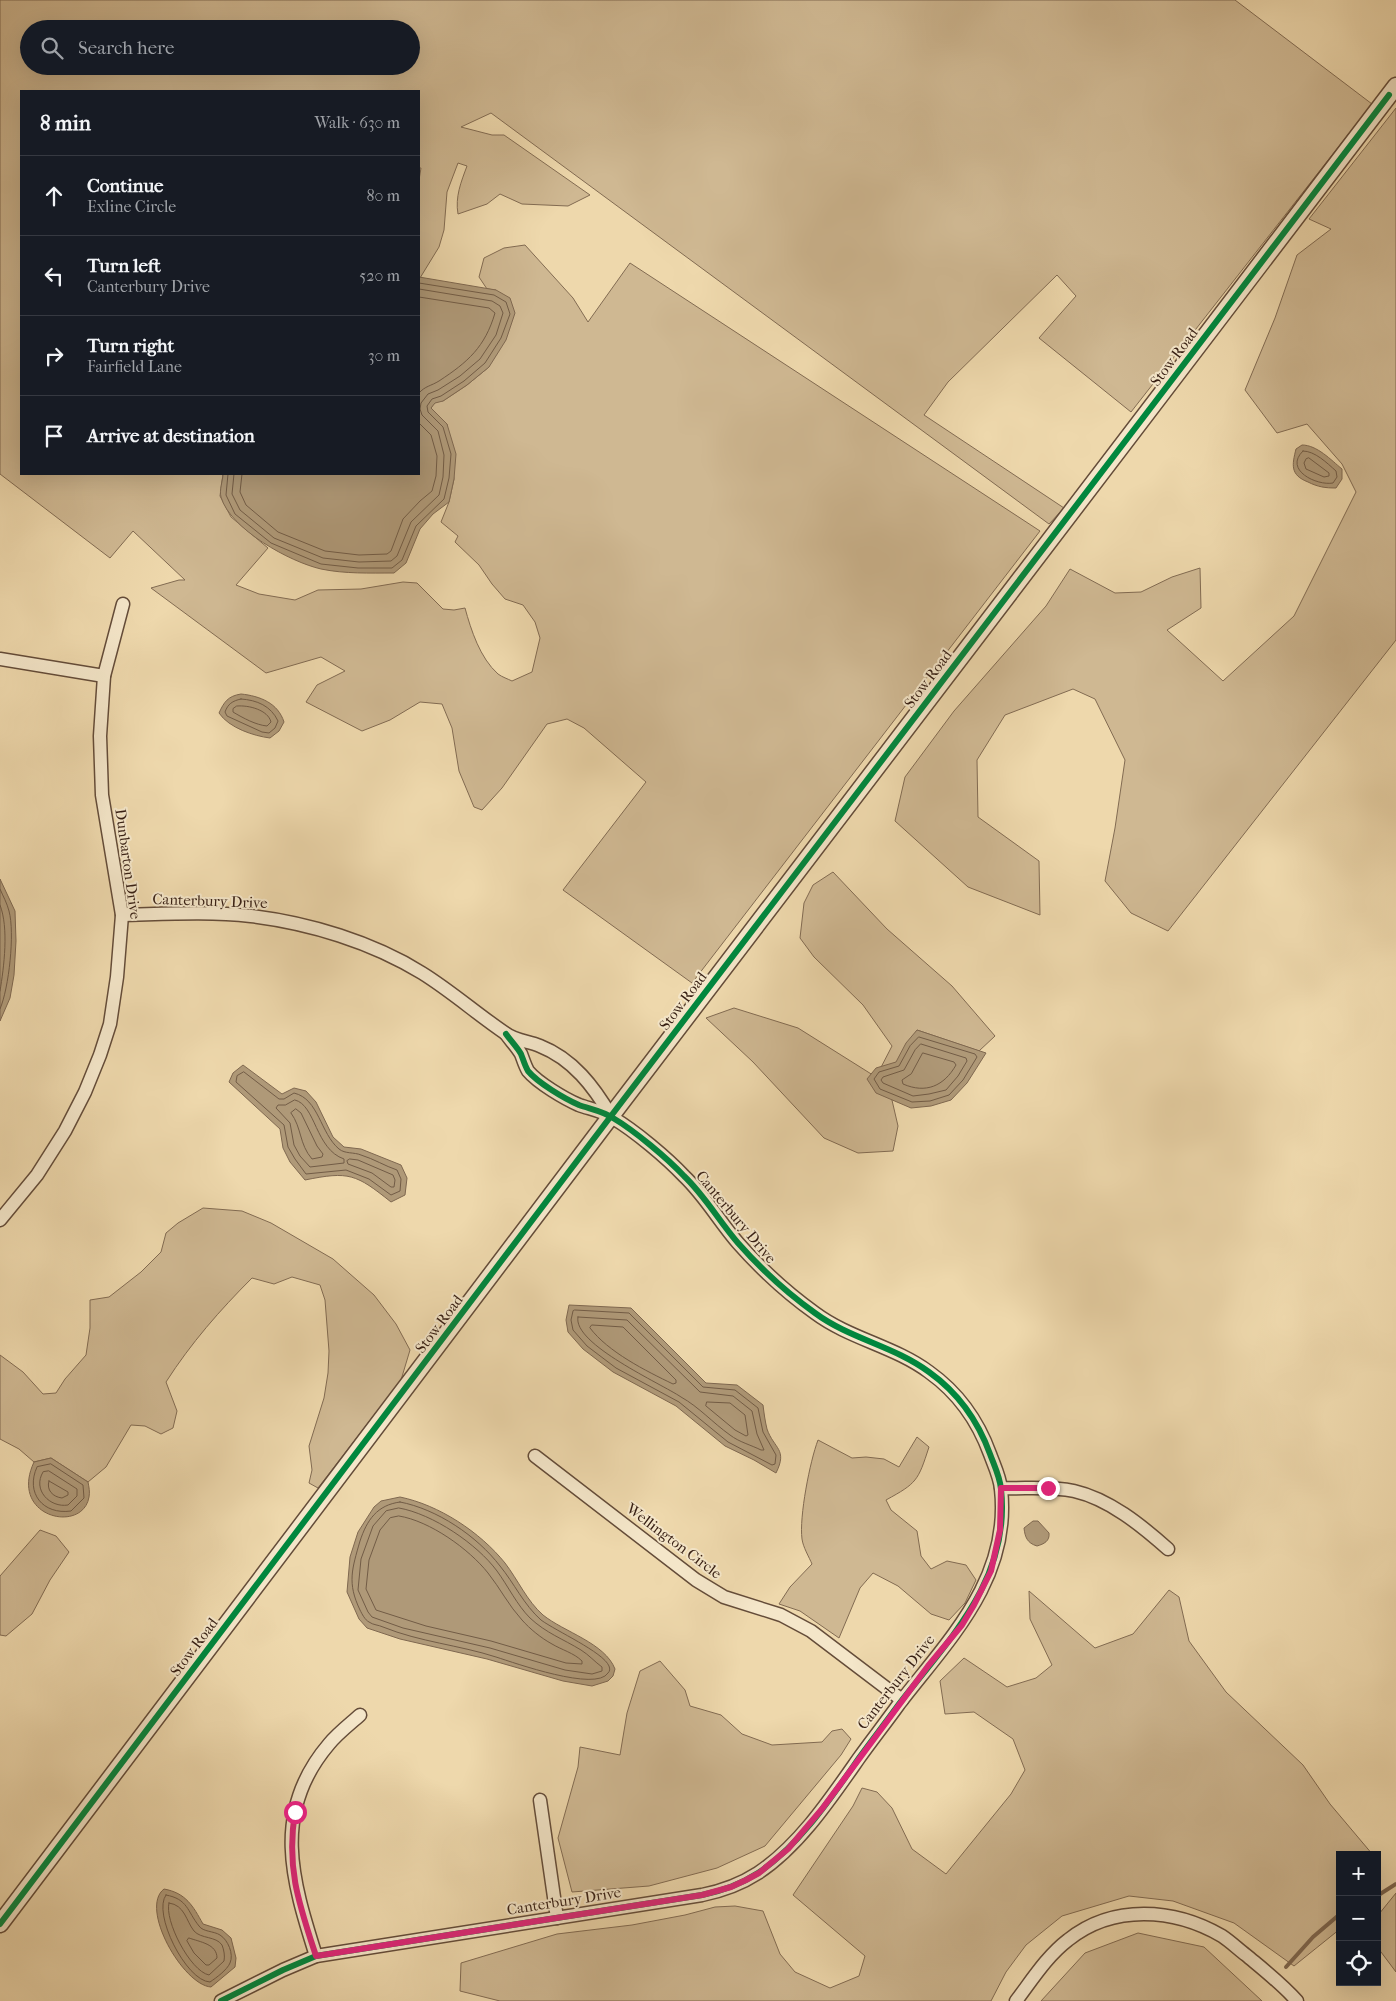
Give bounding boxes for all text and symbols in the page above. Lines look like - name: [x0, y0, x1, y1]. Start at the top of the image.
- search box: [20, 20, 420, 75]
- icon: search: [38, 34, 66, 62]
- text: Search here: [78, 37, 174, 59]
- text: 8 min: [40, 111, 91, 135]
- text: Walk · 630 m: [314, 113, 400, 132]
- text: Continue: [87, 175, 163, 197]
- icon: ahead: [40, 182, 68, 210]
- text: 80 m: [366, 186, 400, 205]
- text: Exline Circle: [87, 197, 176, 216]
- text: Turn left: [87, 255, 161, 277]
- icon: left: [40, 262, 68, 290]
- text: 520 m: [359, 266, 400, 285]
- text: Canterbury Drive: [87, 277, 210, 296]
- street label: Stow Road: [1146, 324, 1202, 390]
- text: Turn right: [87, 335, 174, 357]
- icon: right: [40, 342, 68, 370]
- text: 30 m: [368, 346, 400, 365]
- text: Fairfield Lane: [87, 357, 182, 376]
- icon: arrive: [40, 422, 68, 450]
- text: Arrive at destination: [87, 425, 255, 447]
- street label: Stow Road: [900, 646, 956, 712]
- street label: Dunbarton Drive: [111, 808, 145, 921]
- street label: Canterbury Drive: [152, 890, 268, 912]
- street label: Stow Road: [655, 968, 711, 1034]
- street label: Canterbury Drive: [692, 1167, 780, 1267]
- street label: Stow Road: [411, 1291, 467, 1357]
- route end: [1037, 1477, 1060, 1500]
- street label: Wellington Circle: [622, 1499, 726, 1583]
- street label: Stow Road: [166, 1614, 222, 1680]
- street label: Canterbury Drive: [853, 1631, 939, 1733]
- route start: [284, 1801, 307, 1824]
- map controls: [1336, 1851, 1381, 1986]
- button: +: [1336, 1851, 1381, 1896]
- street label: Canterbury Drive: [506, 1883, 623, 1919]
- button: −: [1336, 1896, 1381, 1941]
- button: locate: [1336, 1941, 1381, 1986]

